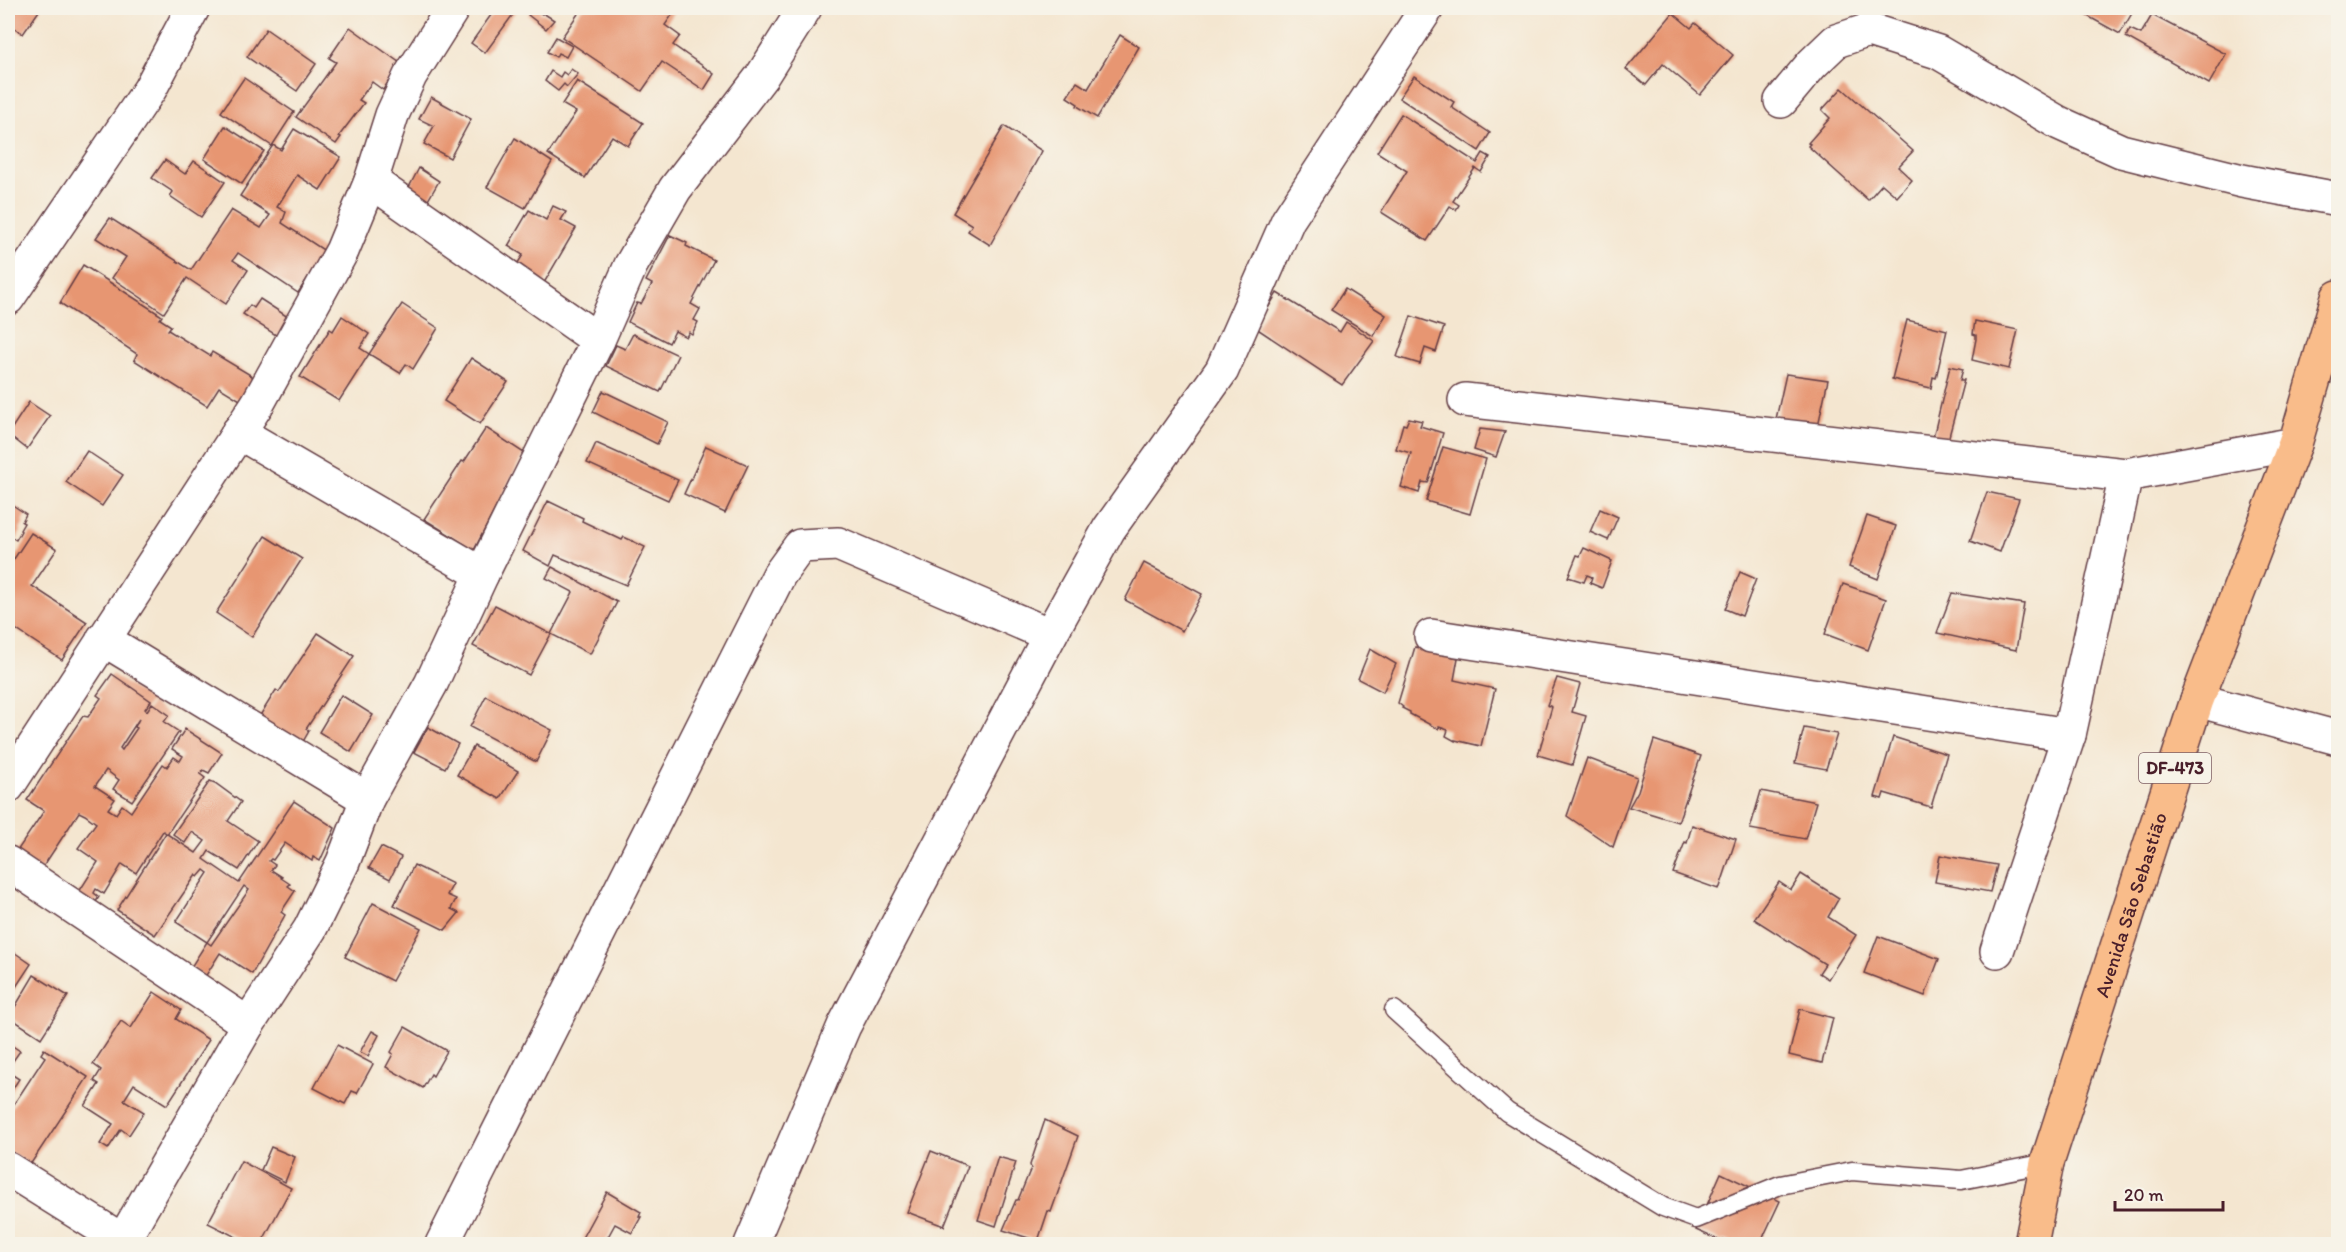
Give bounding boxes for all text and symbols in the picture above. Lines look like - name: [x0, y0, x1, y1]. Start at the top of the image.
- road number: DF-473: [2139, 753, 2211, 783]
- street label: Avenida São Sebastião: [2089, 809, 2172, 1000]
- scale bar: [2115, 1174, 2223, 1212]
- text: 20 m: [2124, 1184, 2164, 1206]

